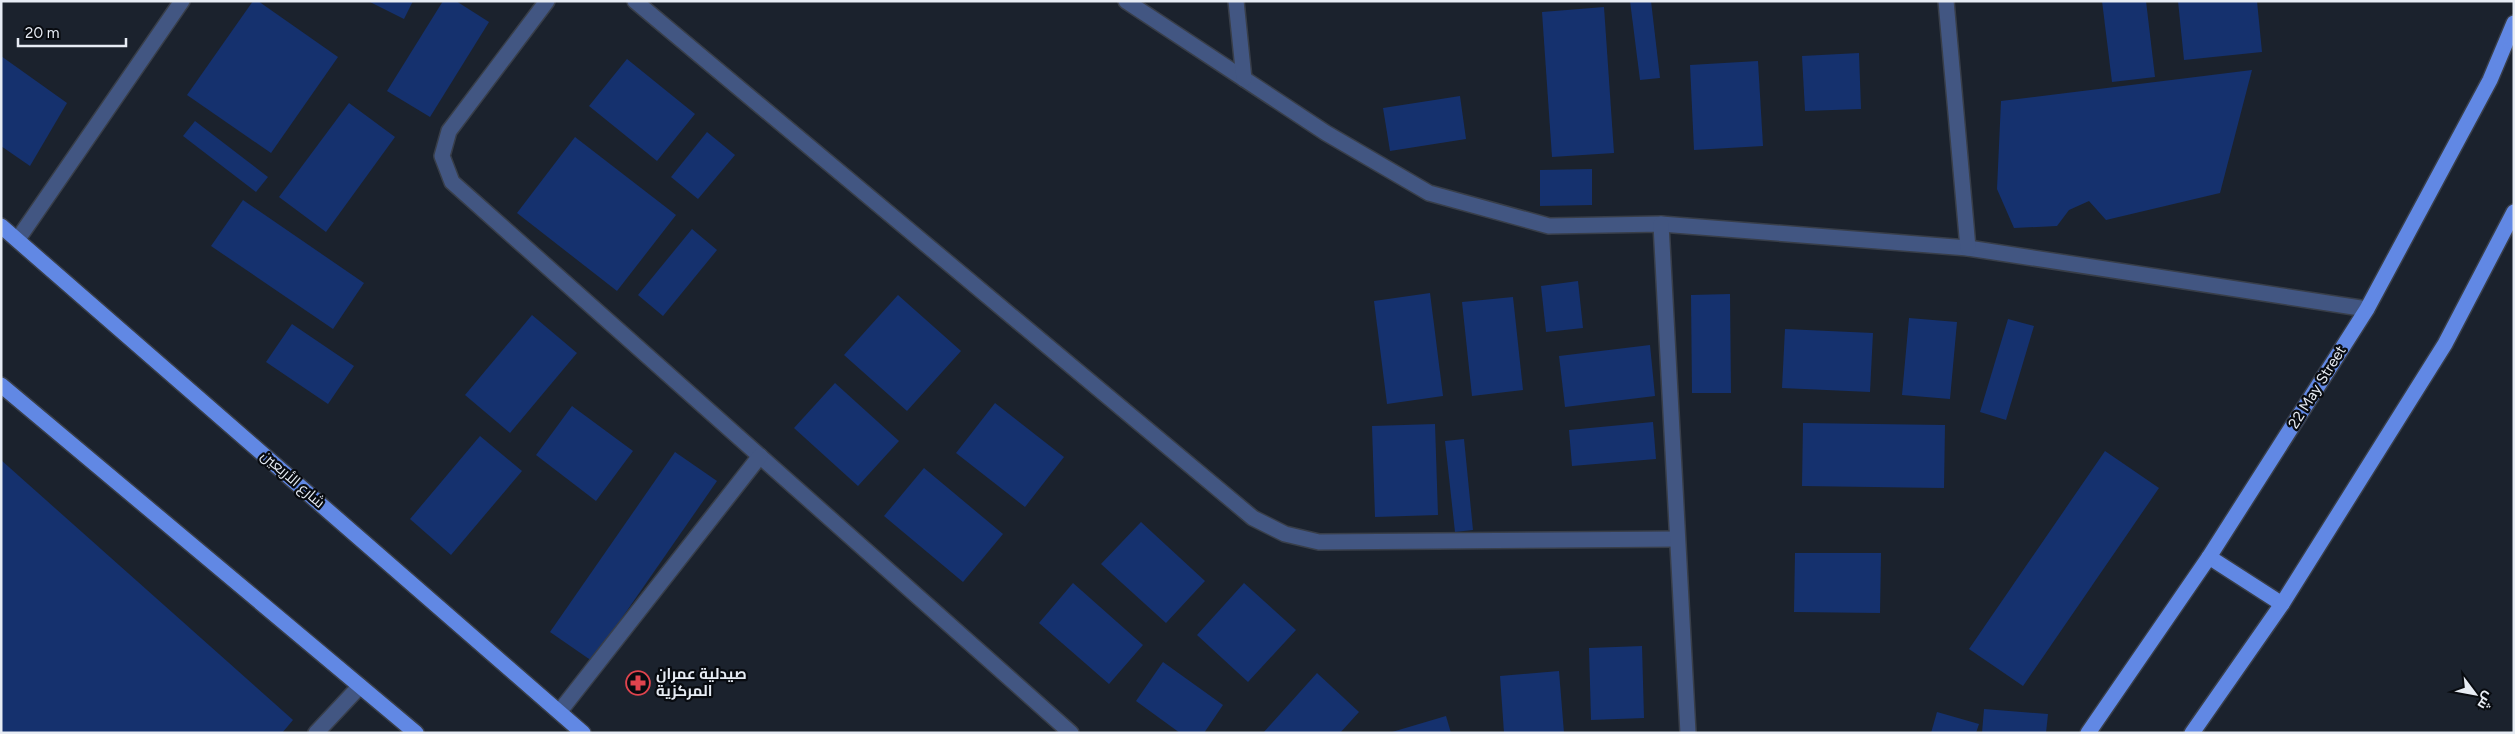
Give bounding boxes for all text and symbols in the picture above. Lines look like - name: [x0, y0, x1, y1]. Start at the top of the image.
- scale bar: [18, 15, 125, 47]
- text: 20 m: [25, 24, 59, 42]
- street label: 22 May Street: [2284, 342, 2350, 432]
- street label: شارع الأربعين: [256, 446, 329, 513]
- place label: صيدلية عمران المركزية: [656, 665, 747, 700]
- north arrow: [2450, 669, 2500, 719]
- pharmacy icon: صيدلية عمران المركزية: [625, 670, 651, 696]
- text: ش: [2474, 689, 2498, 713]

